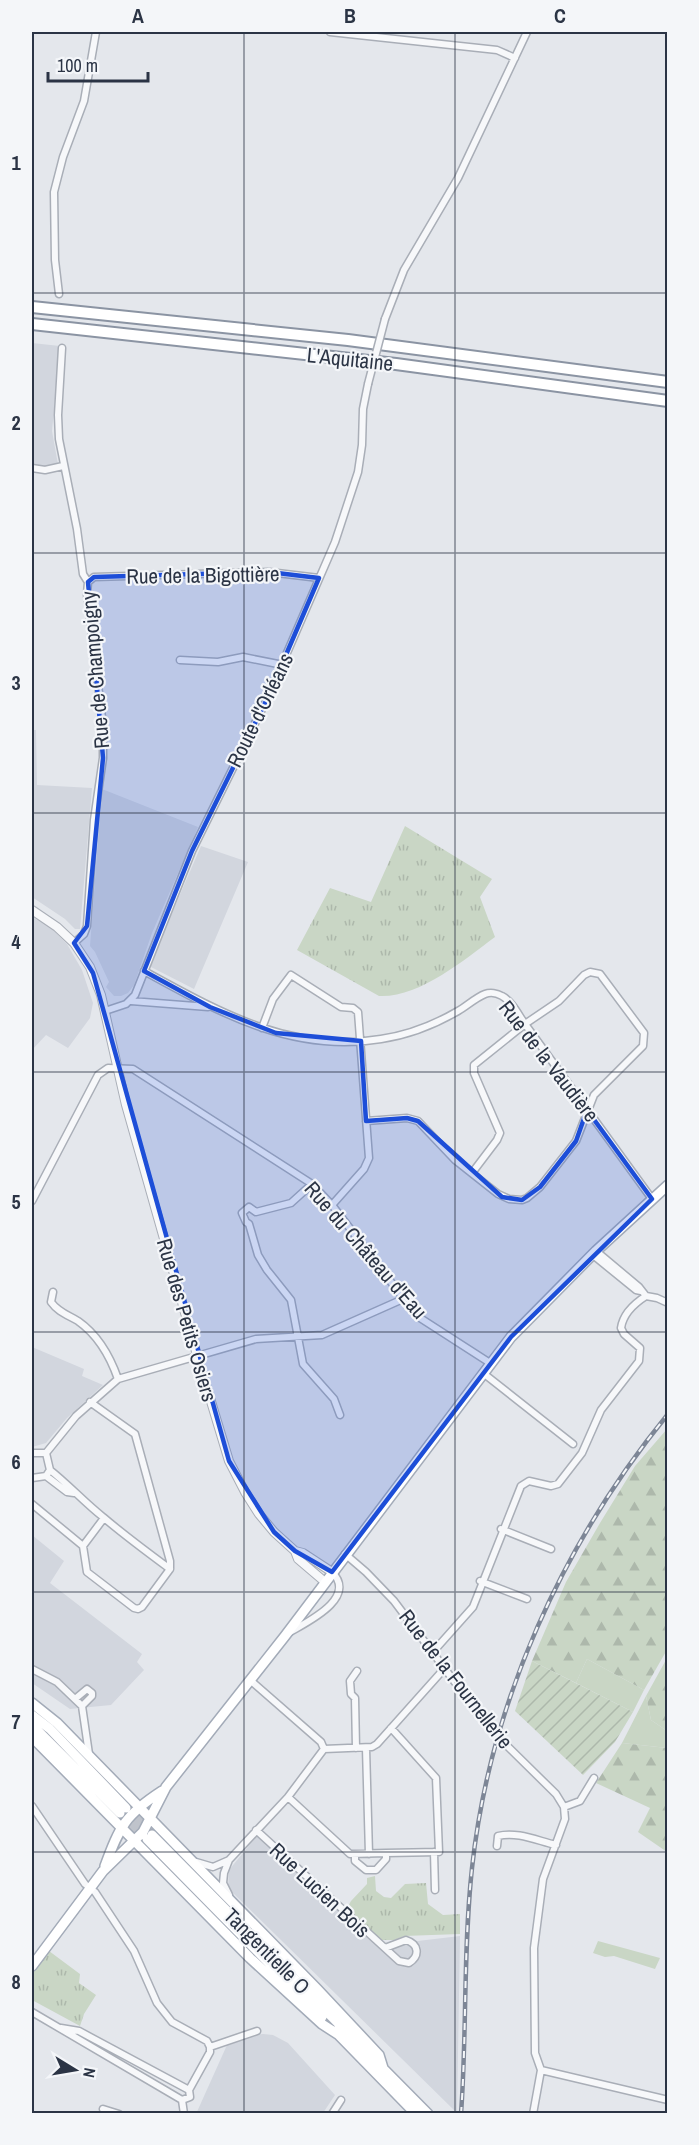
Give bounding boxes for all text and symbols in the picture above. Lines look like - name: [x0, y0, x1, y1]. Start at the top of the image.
- text: A: [132, 2, 144, 29]
- text: B: [344, 2, 356, 29]
- text: C: [554, 2, 566, 29]
- scale bar: [48, 45, 148, 83]
- text: 100 m: [57, 53, 98, 78]
- text: 1: [11, 149, 21, 176]
- street label: L'Aquitaine: [305, 340, 395, 378]
- text: 2: [11, 409, 21, 436]
- street label: Rue de la Bigottière: [126, 559, 280, 591]
- street label: Rue de Champoigny: [74, 590, 116, 750]
- street label: Route d'Orléans: [220, 648, 300, 772]
- text: 3: [11, 669, 21, 696]
- text: 4: [11, 928, 21, 955]
- street label: Rue de la Vaudière: [492, 994, 606, 1128]
- street label: Rue du Château d'Eau: [298, 1175, 434, 1325]
- text: 5: [11, 1188, 21, 1215]
- street label: Rue des Petits Osiers: [150, 1235, 224, 1405]
- text: 6: [11, 1448, 21, 1475]
- street label: Rue de la Fournellerie: [392, 1603, 520, 1755]
- text: 7: [11, 1708, 21, 1735]
- street label: Rue Lucien Bois: [264, 1836, 376, 1944]
- street label: Tangentielle O: [217, 1901, 317, 2001]
- text: 8: [11, 1968, 21, 1995]
- north arrow: [45, 2040, 105, 2100]
- text: N: [78, 2066, 101, 2080]

